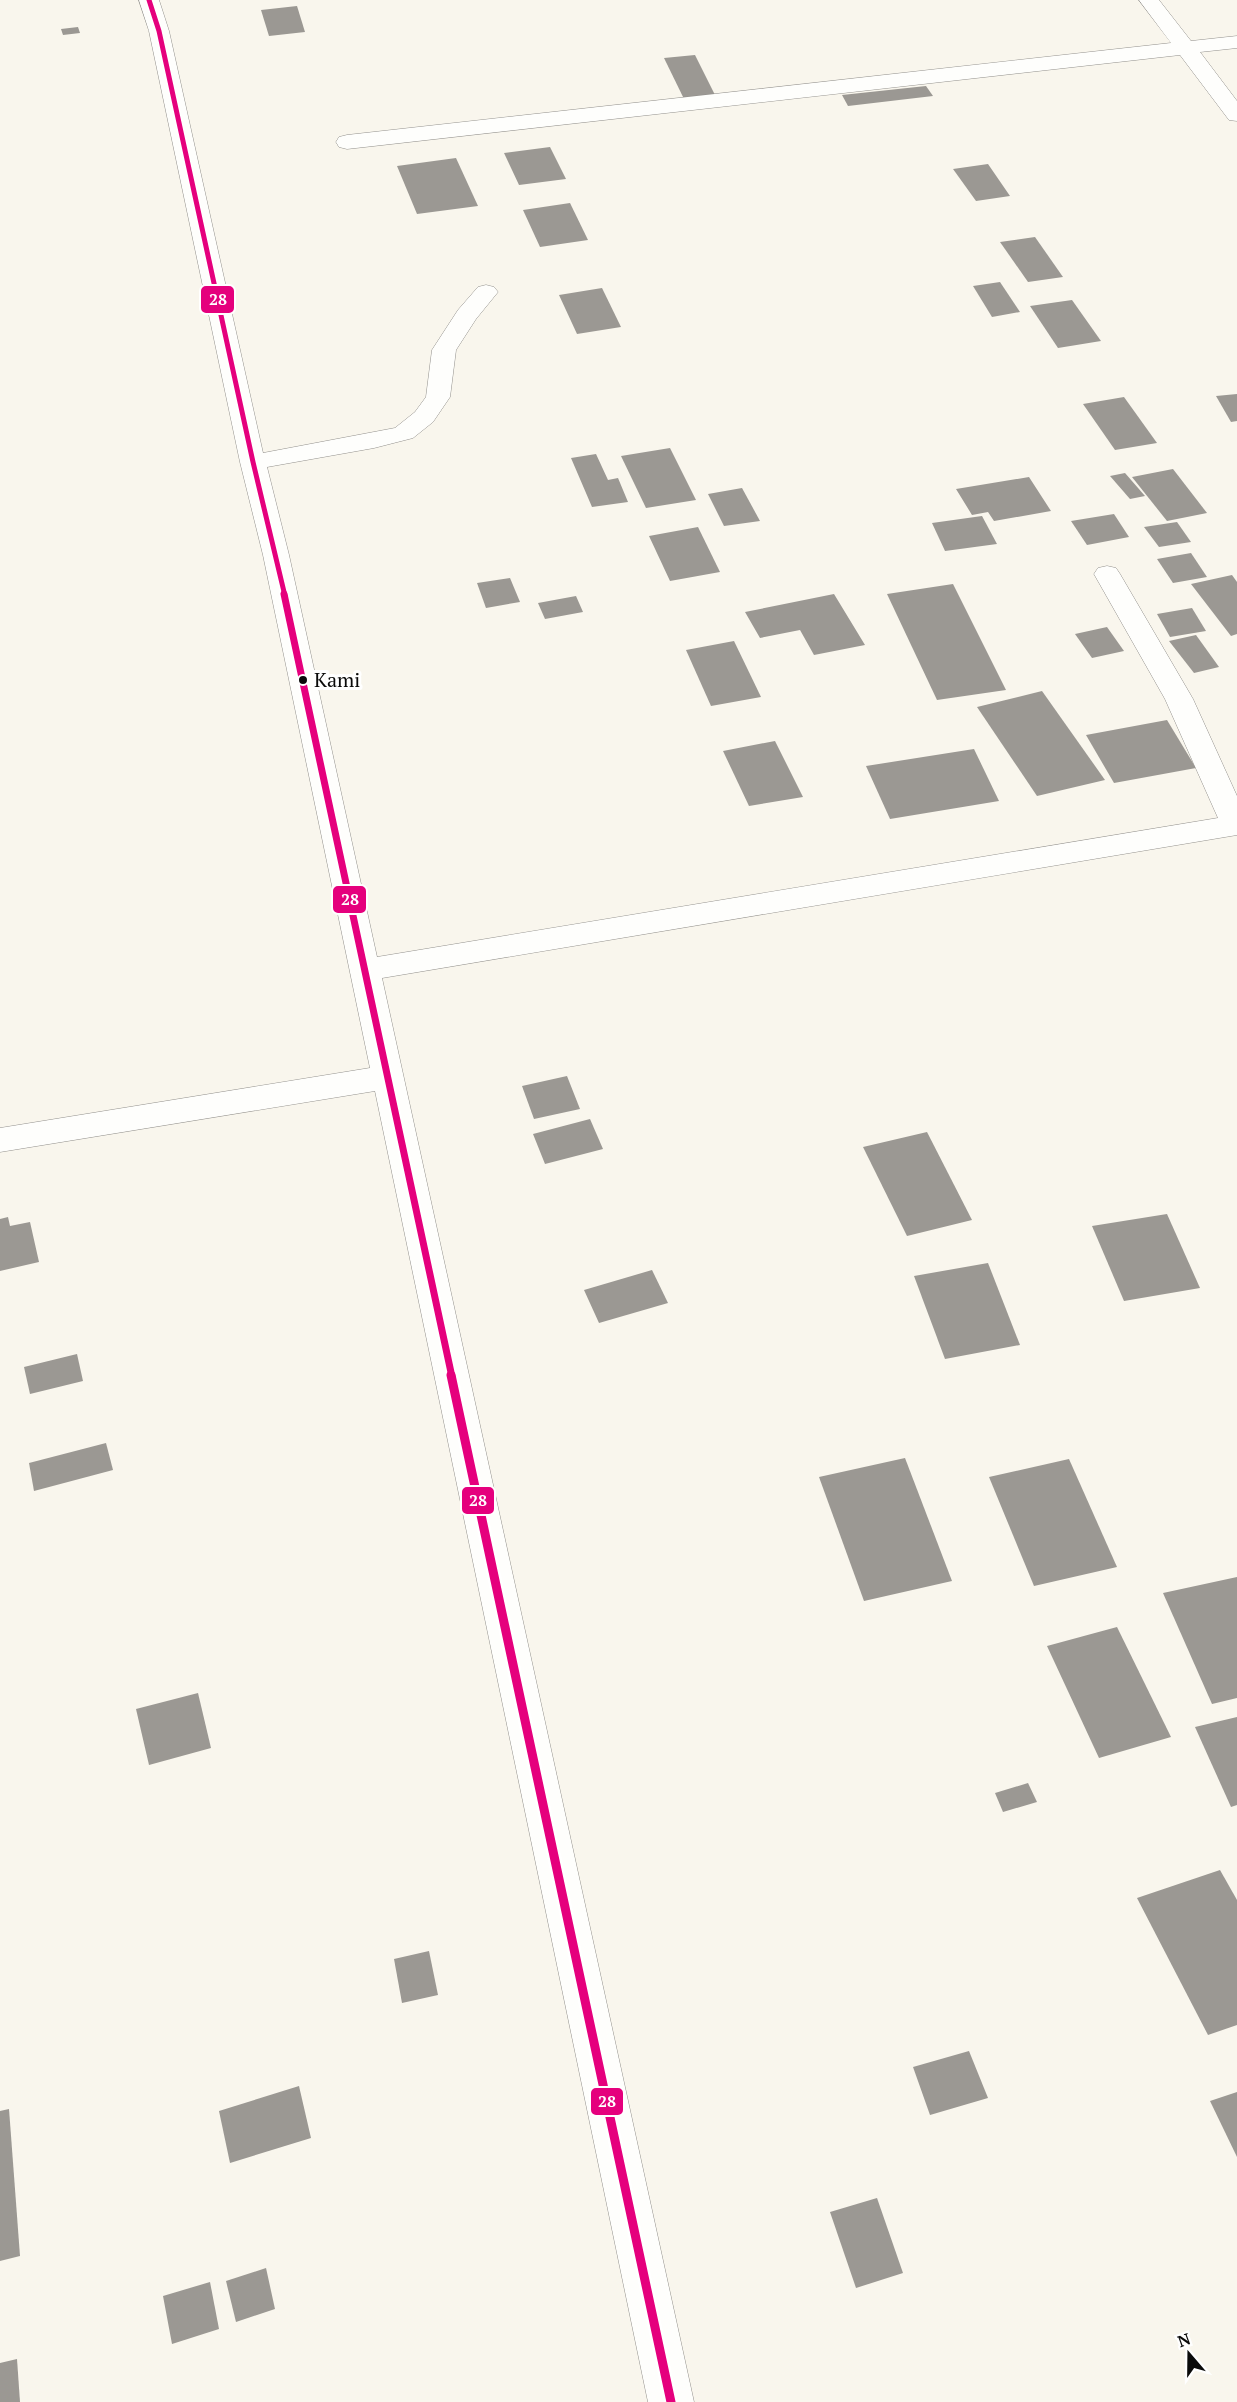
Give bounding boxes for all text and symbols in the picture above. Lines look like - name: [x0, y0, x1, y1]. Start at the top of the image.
- line badge: 28: [200, 285, 235, 314]
- text: 28: [209, 288, 227, 310]
- place label: Kami: [314, 666, 360, 693]
- marker: Kami: [297, 674, 309, 686]
- line badge: 28: [332, 885, 367, 914]
- text: 28: [341, 888, 359, 910]
- line badge: 28: [461, 1486, 495, 1515]
- text: 28: [469, 1489, 487, 1511]
- line badge: 28: [590, 2087, 624, 2116]
- text: 28: [598, 2090, 616, 2112]
- north arrow: [1159, 2324, 1219, 2384]
- text: N: [1174, 2327, 1193, 2352]

